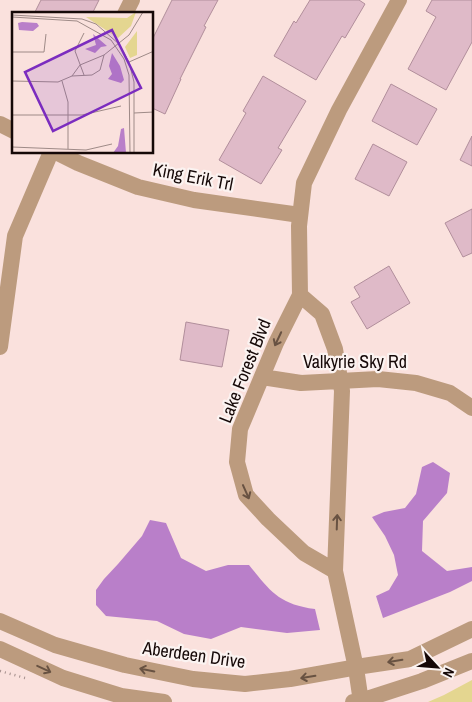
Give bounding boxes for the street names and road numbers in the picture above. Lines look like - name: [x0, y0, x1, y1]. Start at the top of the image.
- street label: King Erik Trl: [151, 156, 235, 197]
- street label: Lake Forest Blvd: [212, 315, 277, 427]
- street label: Valkyrie Sky Rd: [303, 349, 407, 374]
- street label: Aberdeen Drive: [140, 635, 247, 674]

